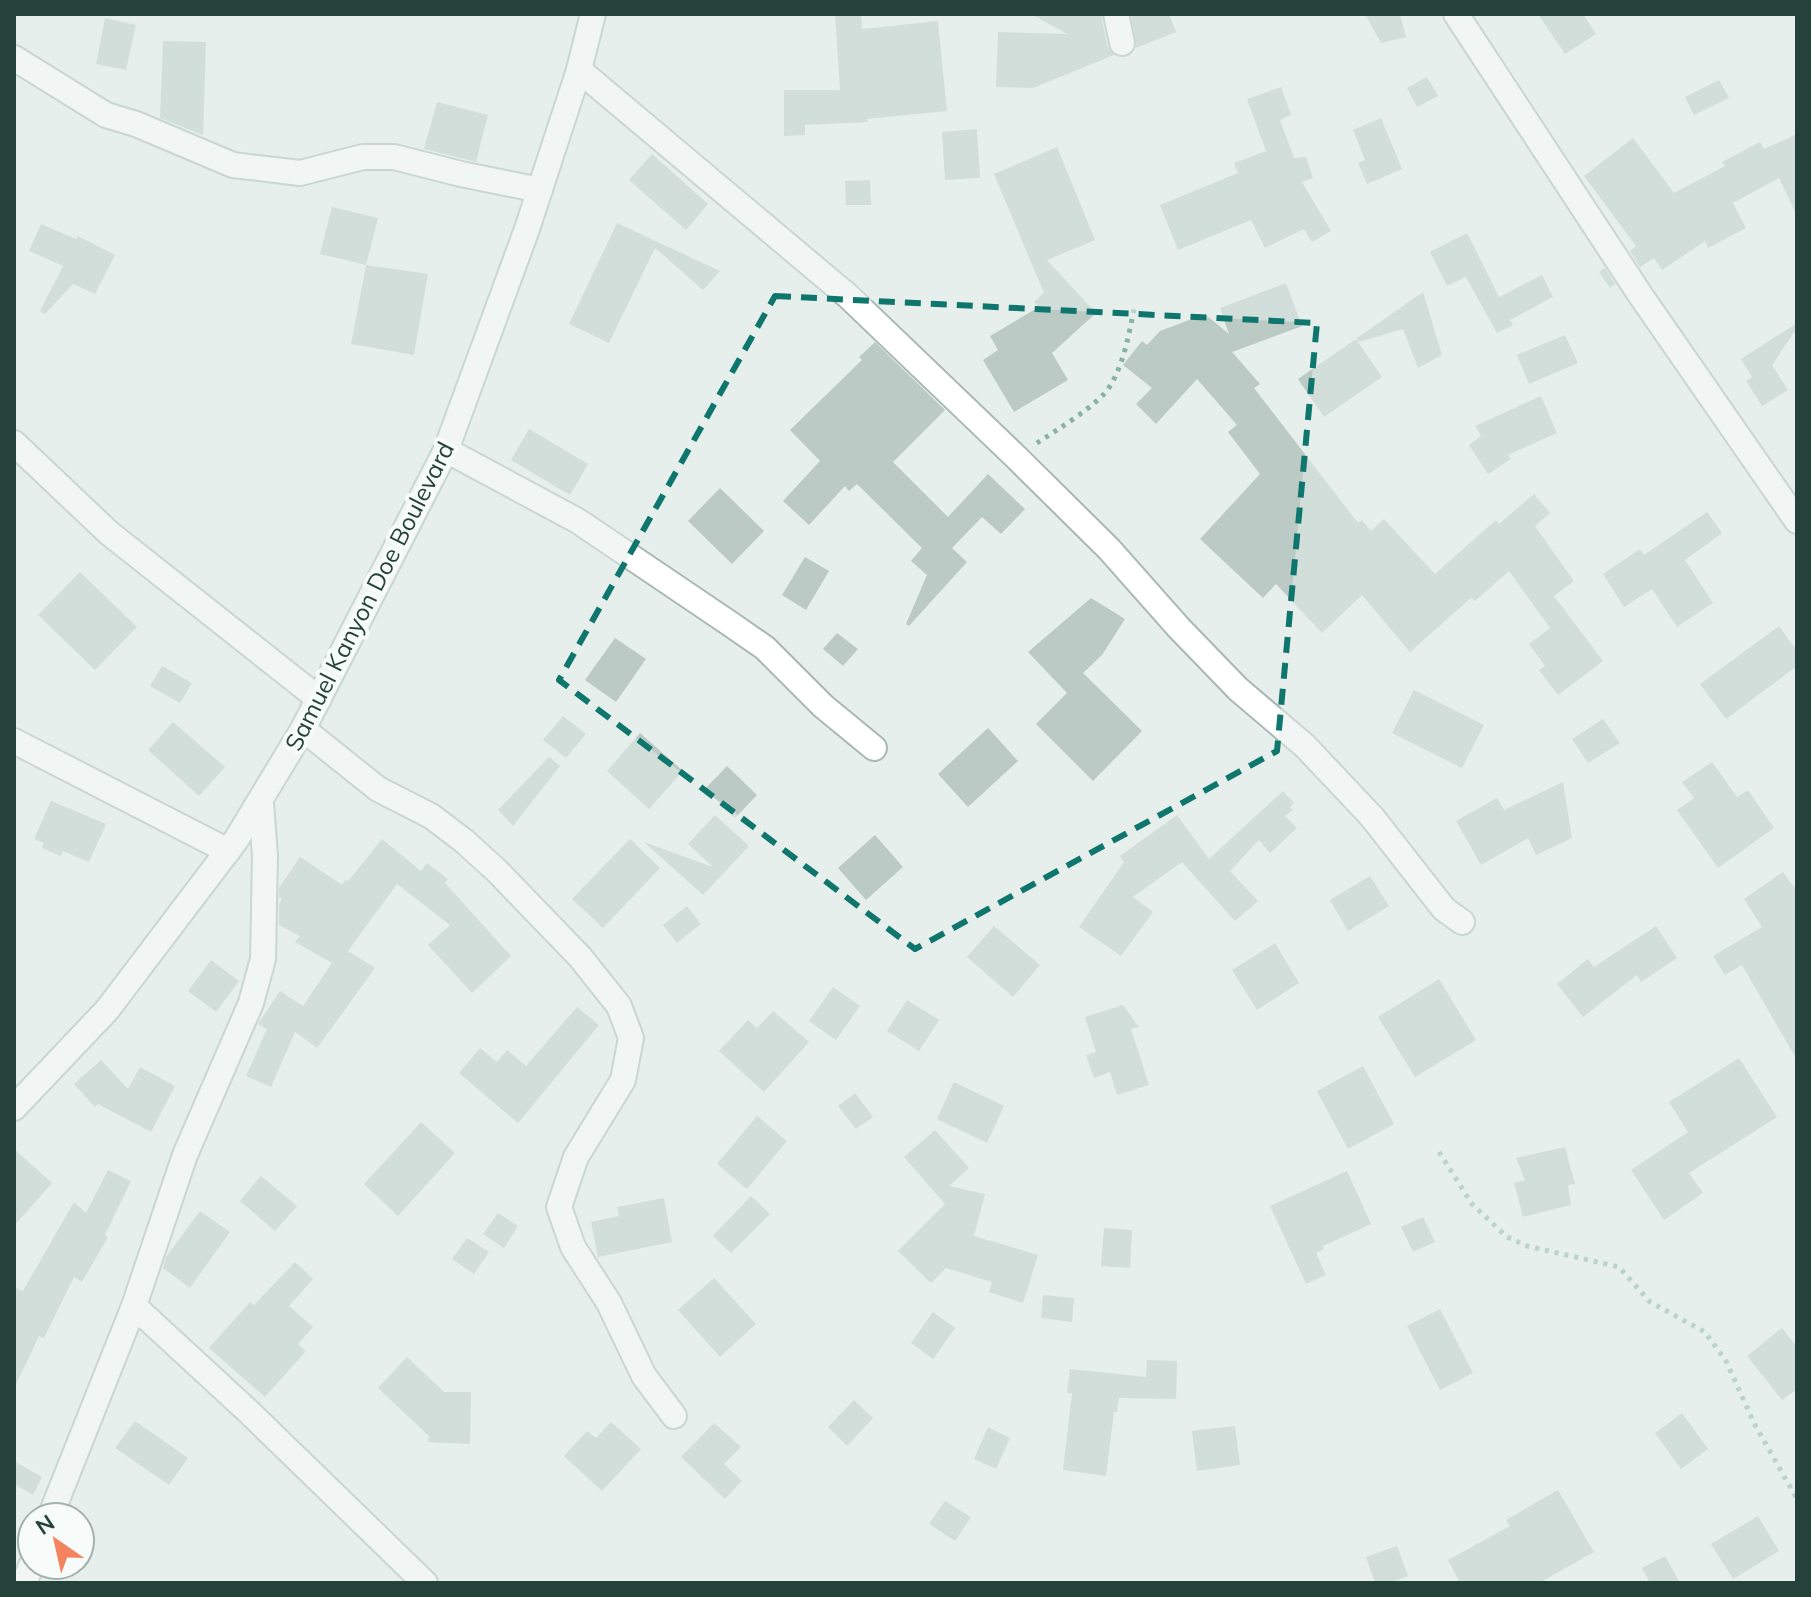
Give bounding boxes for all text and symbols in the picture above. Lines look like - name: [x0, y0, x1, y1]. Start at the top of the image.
- street label: Samuel Kanyon Doe Boulevard: [278, 436, 460, 756]
- north arrow: [16, 1501, 96, 1581]
- text: N: [30, 1508, 60, 1541]

